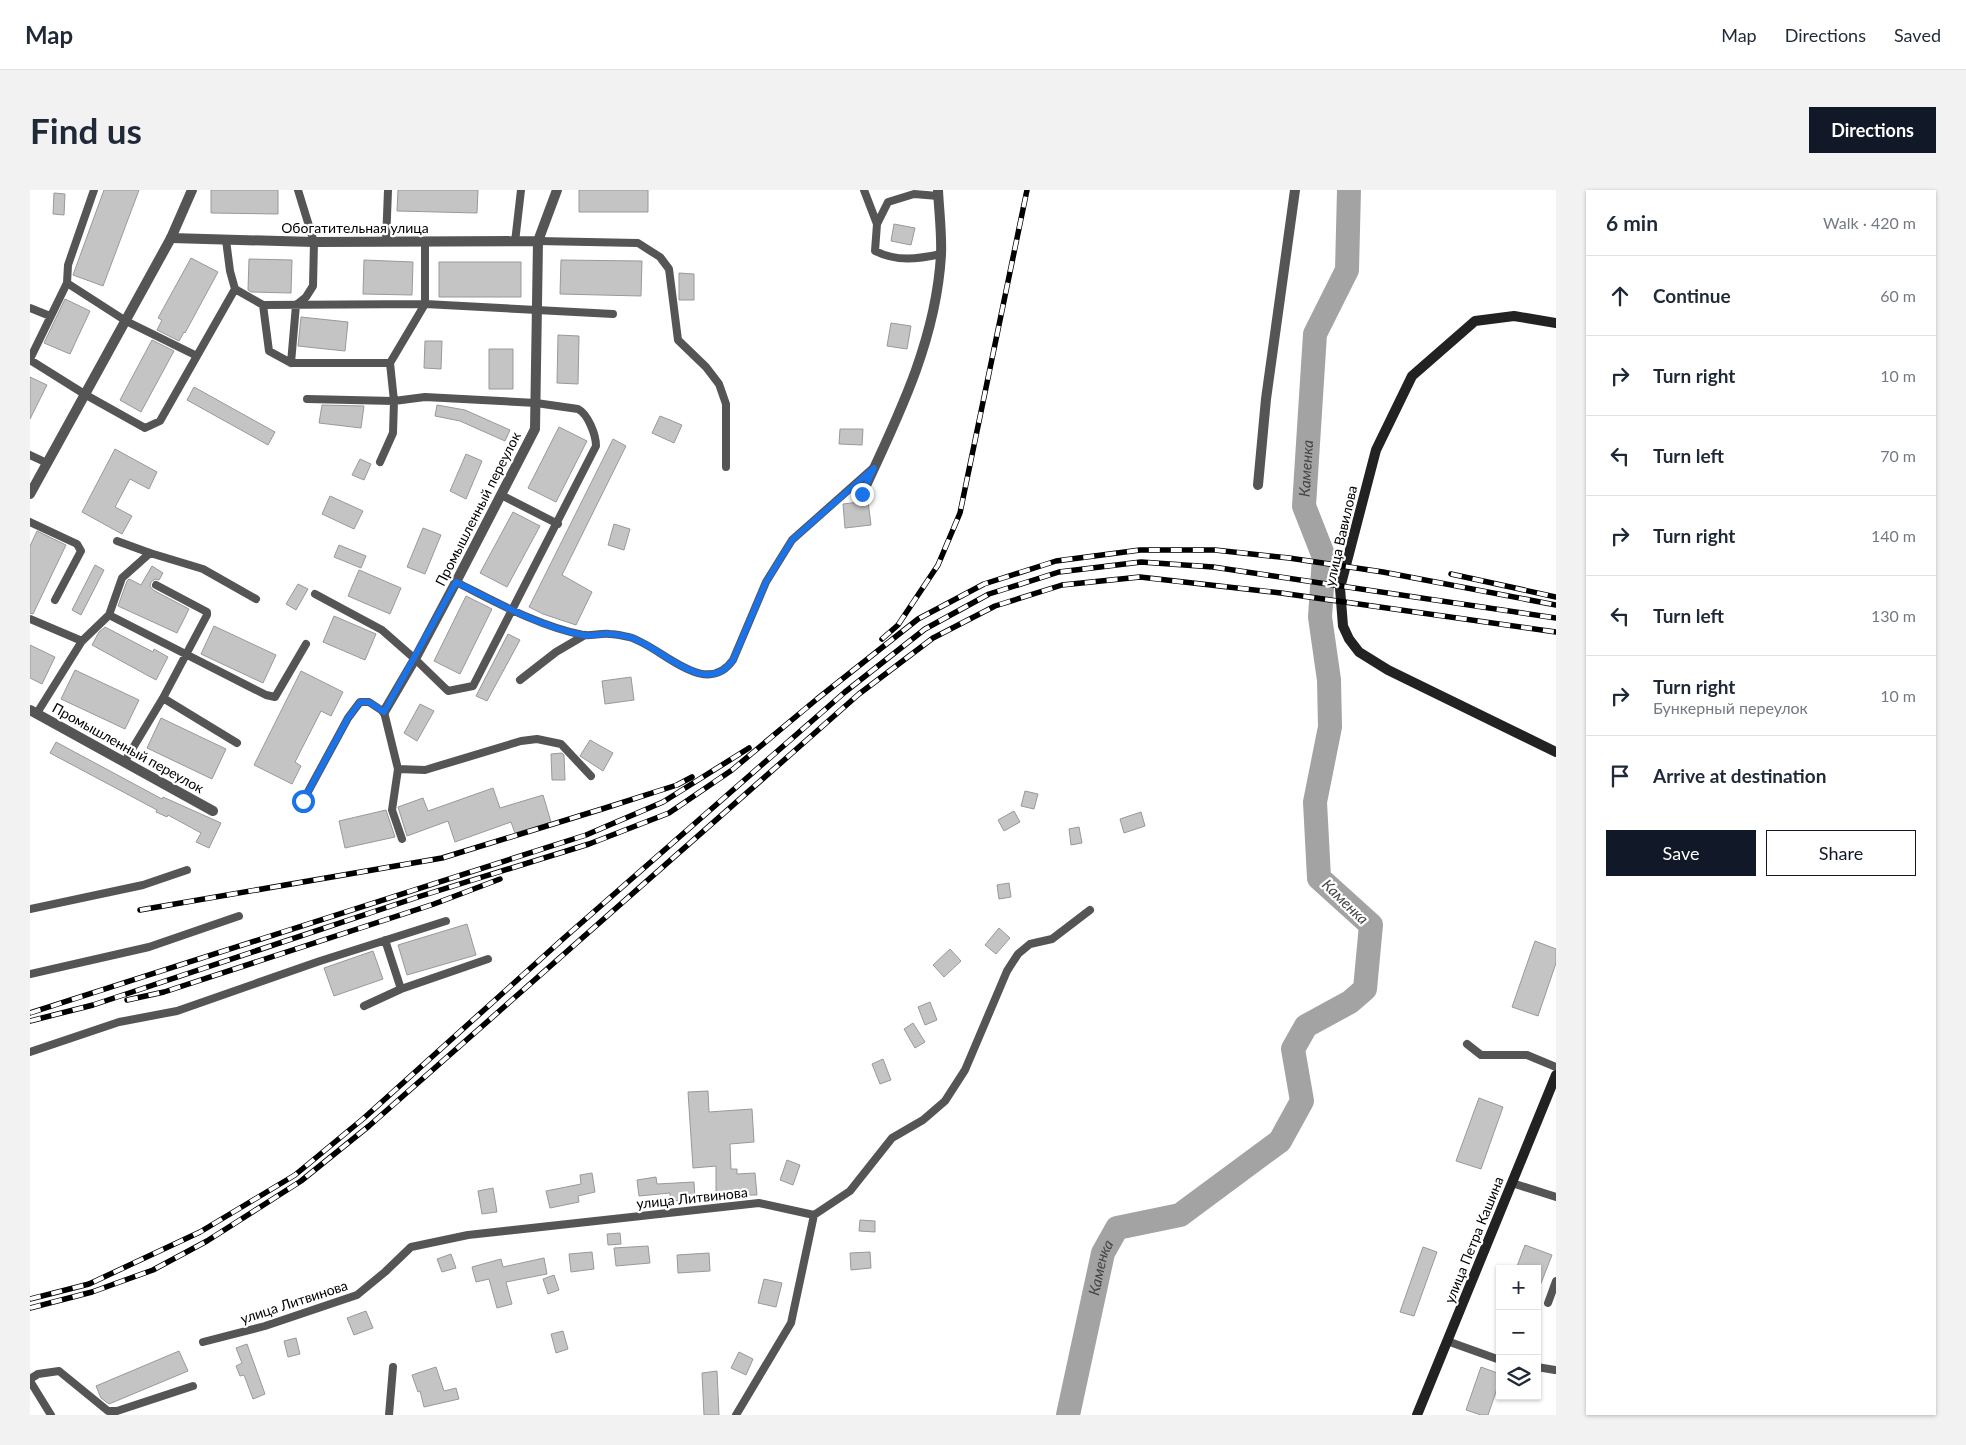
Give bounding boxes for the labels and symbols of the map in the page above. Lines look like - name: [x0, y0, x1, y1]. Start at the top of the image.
- street label: Обогатительная улица: [281, 219, 429, 236]
- street label: Промышленный переулок: [431, 428, 524, 589]
- water label: Каменка: [1295, 439, 1316, 497]
- route end: [851, 483, 874, 506]
- street label: улица Вавилова: [1321, 484, 1360, 588]
- street label: Промышленный переулок: [49, 699, 208, 797]
- route start: [292, 790, 315, 813]
- water label: Каменка: [1319, 875, 1373, 928]
- street label: улица Петра Кашина: [1440, 1174, 1507, 1306]
- street label: улица Литвинова: [635, 1183, 748, 1212]
- water label: Каменка: [1084, 1236, 1117, 1297]
- street label: улица Литвинова: [238, 1276, 350, 1327]

